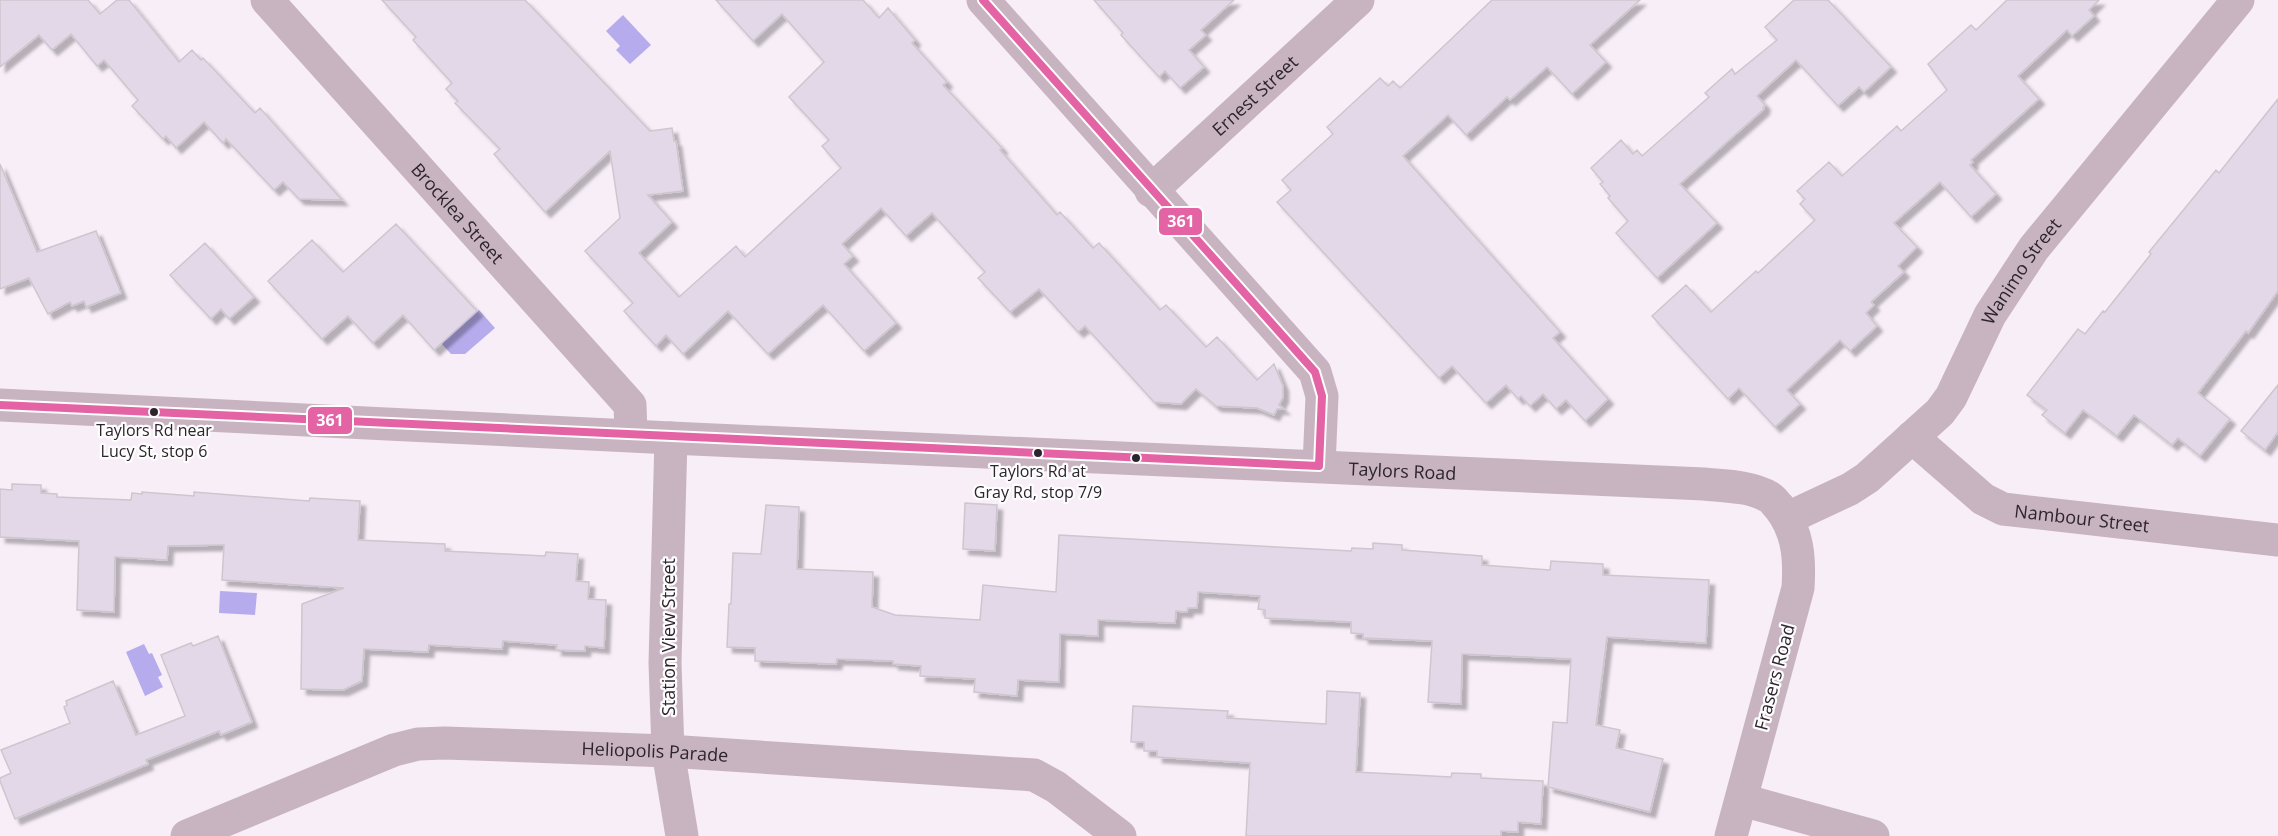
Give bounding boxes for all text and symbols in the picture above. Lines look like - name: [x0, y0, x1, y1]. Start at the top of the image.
- street label: Ernest Street: [1207, 50, 1303, 141]
- street label: Brocklea Street: [406, 157, 509, 268]
- line badge: 361: [1158, 207, 1203, 236]
- text: 361: [1167, 210, 1195, 232]
- street label: Wanimo Street: [1975, 213, 2066, 328]
- marker: Taylors Rd near Lucy St, stop 6: [148, 406, 160, 418]
- line badge: 361: [307, 406, 353, 435]
- text: 361: [316, 409, 344, 431]
- place label: Taylors Rd near Lucy St, stop 6: [96, 419, 212, 462]
- marker: Taylors Rd at Gray Rd, stop 7/9: [1032, 447, 1044, 459]
- unlabelled marker: [1130, 452, 1142, 464]
- street label: Taylors Road: [1348, 456, 1457, 485]
- place label: Taylors Rd at Gray Rd, stop 7/9: [974, 460, 1102, 503]
- street label: Nambour Street: [2013, 498, 2151, 537]
- street label: Station View Street: [656, 558, 680, 716]
- street label: Frasers Road: [1748, 621, 1800, 733]
- street label: Heliopolis Parade: [581, 736, 729, 767]

